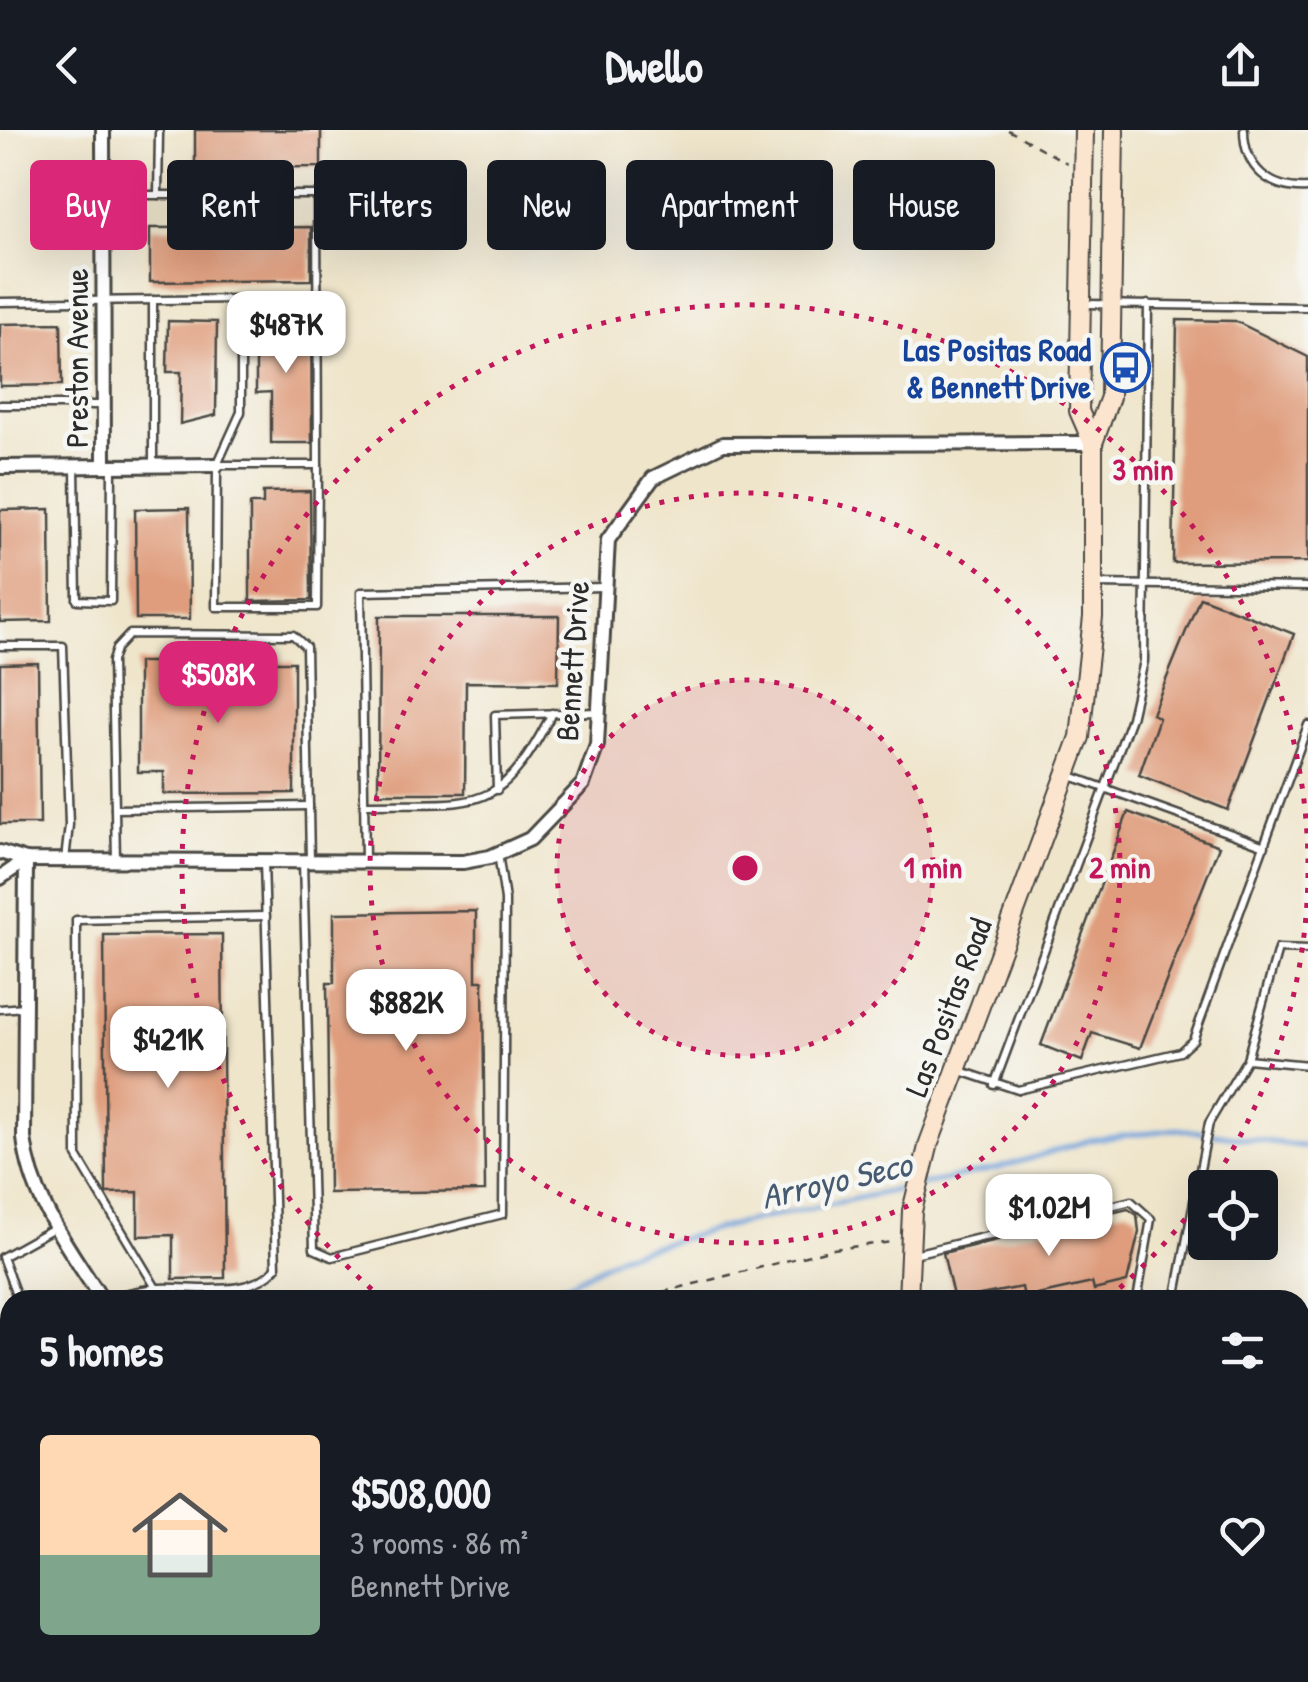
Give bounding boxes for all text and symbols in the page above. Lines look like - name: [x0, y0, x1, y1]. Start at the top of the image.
- text: Dwello: [605, 35, 703, 96]
- icon: back: [40, 38, 95, 93]
- icon: share: [1213, 38, 1268, 93]
- chip: Buy: [30, 160, 147, 250]
- chip: Rent: [167, 160, 294, 250]
- chip: Filters: [314, 160, 467, 250]
- chip: New: [487, 160, 606, 250]
- chip: Apartment: [626, 160, 833, 250]
- chip: House: [853, 160, 995, 250]
- street label: Preston Avenue: [55, 268, 98, 448]
- pin: $487K: [216, 291, 356, 376]
- text: $487K: [249, 302, 323, 345]
- place label: Las Positas Road & Bennett Drive: [903, 328, 1092, 408]
- bus stop icon: Las Positas Road & Bennett Drive: [1100, 341, 1152, 393]
- text: 3 min: [1112, 449, 1174, 489]
- street label: Bennett Drive: [545, 579, 599, 742]
- pin: $508K: [148, 641, 288, 726]
- text: $508K: [181, 652, 255, 695]
- text: 1 min: [904, 847, 962, 887]
- text: 2 min: [1089, 847, 1151, 887]
- centre of rings: [727, 850, 763, 886]
- street label: Las Positas Road: [894, 912, 1002, 1102]
- pin: $882K: [336, 969, 476, 1054]
- text: $882K: [368, 980, 444, 1023]
- pin: $421K: [98, 1006, 238, 1091]
- text: $421K: [132, 1017, 204, 1060]
- water label: Arroyo Seco: [756, 1139, 919, 1220]
- map controls: [1188, 1170, 1278, 1260]
- button: locate: [1188, 1170, 1278, 1260]
- pin: $1.02M: [968, 1174, 1130, 1259]
- text: $1.02M: [1007, 1185, 1091, 1228]
- text: 5 homes: [40, 1322, 163, 1379]
- icon: filters: [1215, 1323, 1270, 1378]
- text: $508,000: [350, 1464, 491, 1521]
- icon: home: [120, 1475, 240, 1595]
- icon: heart: [1215, 1508, 1270, 1563]
- text: 3 rooms · 86 m²: [350, 1521, 528, 1564]
- text: Bennett Drive: [350, 1564, 510, 1607]

